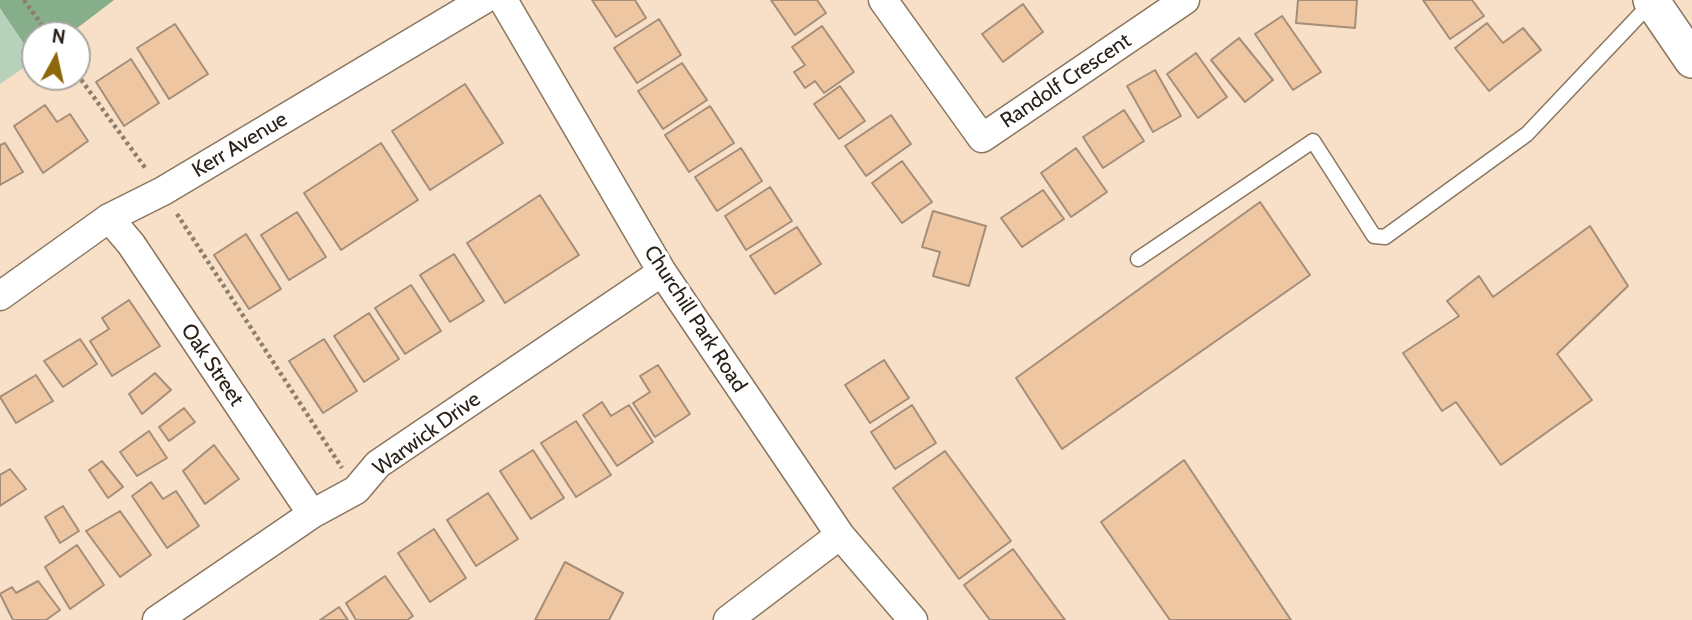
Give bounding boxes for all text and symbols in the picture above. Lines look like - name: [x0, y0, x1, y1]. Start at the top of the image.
- north arrow: [21, 21, 91, 91]
- text: N: [50, 24, 67, 49]
- street label: Randolf Crescent: [996, 28, 1136, 134]
- street label: Kerr Avenue: [188, 107, 292, 183]
- street label: Churchill Park Road: [638, 241, 752, 397]
- street label: Oak Street: [175, 319, 249, 411]
- street label: Warwick Drive: [369, 387, 485, 481]

